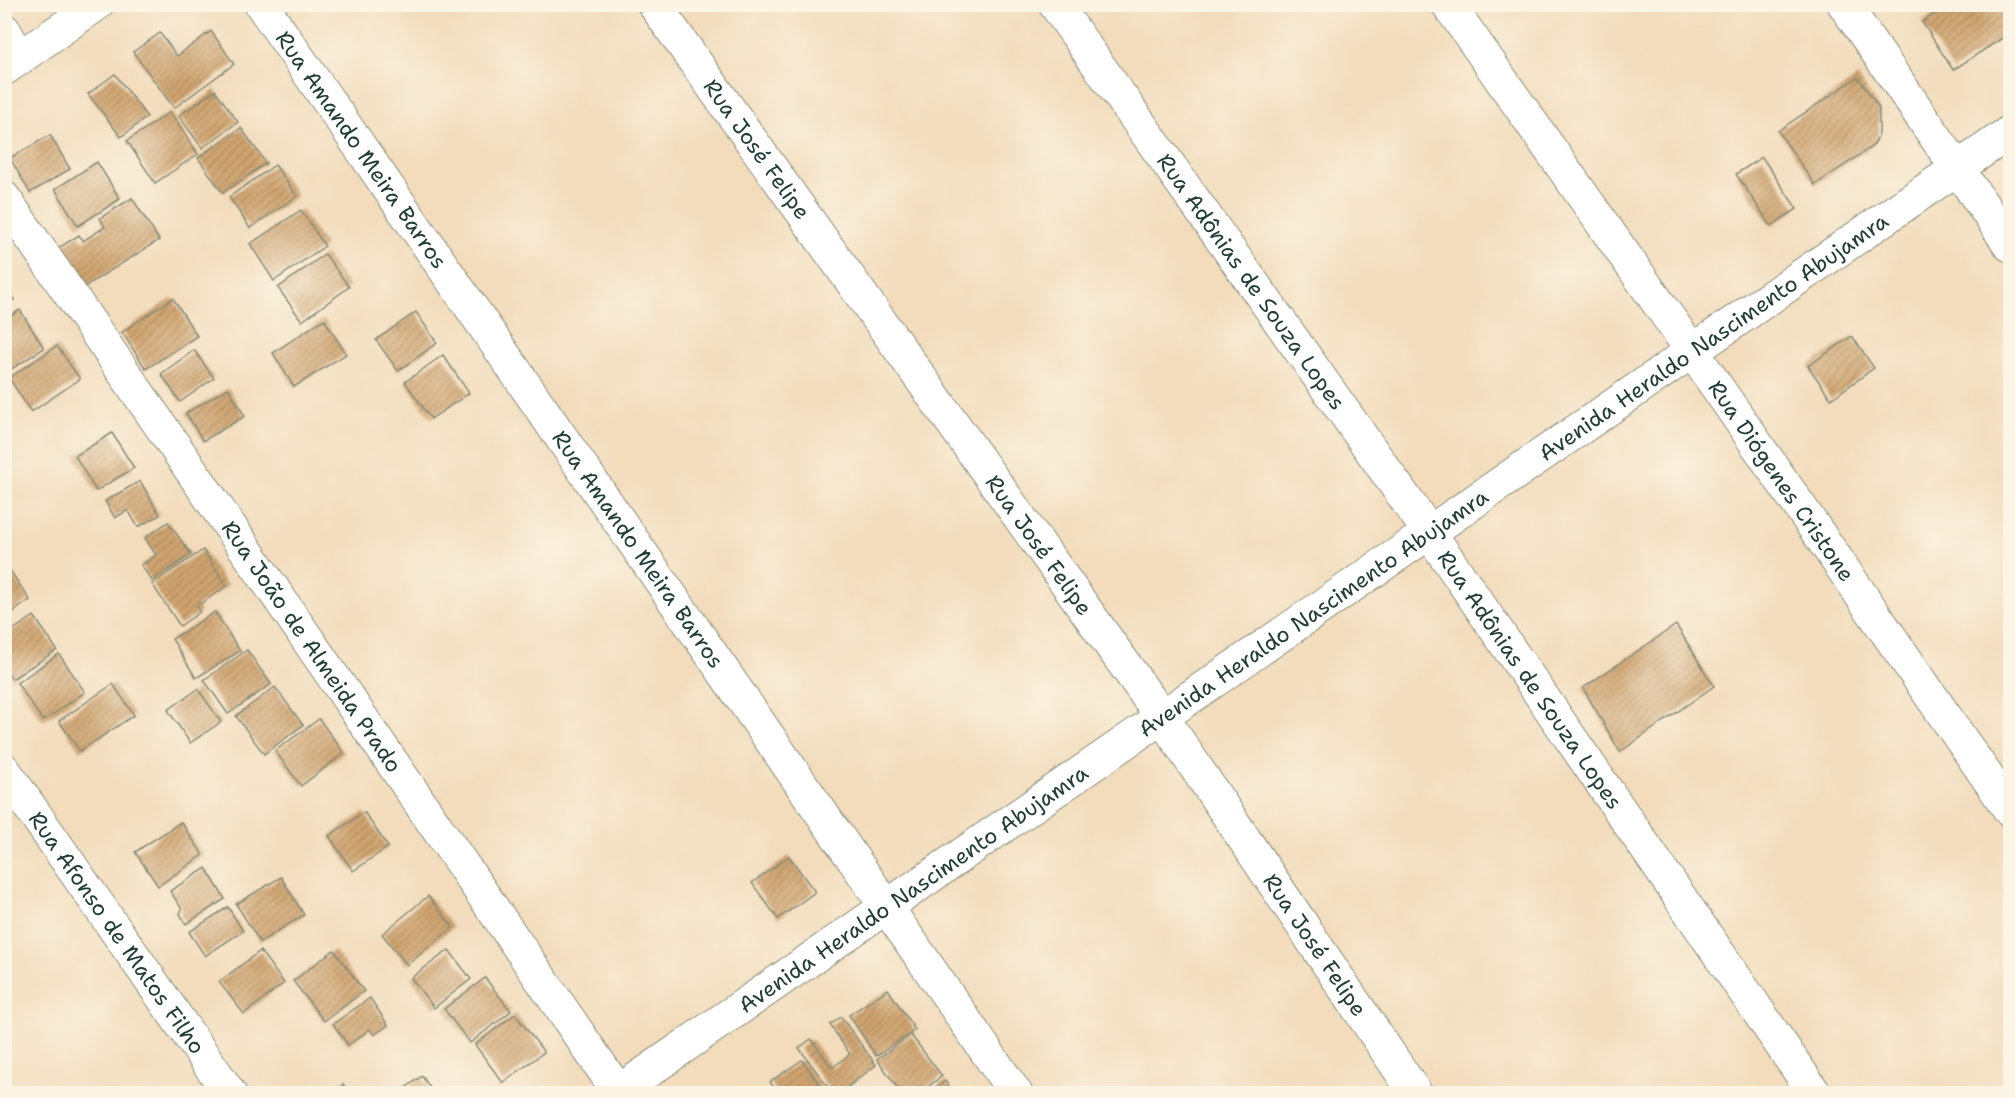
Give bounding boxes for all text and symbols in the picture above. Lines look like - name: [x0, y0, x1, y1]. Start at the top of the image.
- street label: Rua Amando Meira Barros: [269, 25, 454, 274]
- street label: Rua José Felipe: [697, 73, 817, 225]
- street label: Rua Adônias de Souza Lopes: [1150, 148, 1352, 416]
- street label: Avenida Heraldo Nascimento Abujamra: [1533, 206, 1894, 468]
- street label: Rua Diógenes Cristone: [1702, 375, 1861, 587]
- street label: Rua Amando Meira Barros: [546, 425, 731, 674]
- street label: Rua José Felipe: [979, 469, 1099, 621]
- street label: Avenida Heraldo Nascimento Abujamra: [1133, 482, 1494, 744]
- street label: Rua João de Almeida Prado: [215, 515, 409, 778]
- street label: Rua Adônias de Souza Lopes: [1431, 545, 1629, 815]
- street label: Avenida Heraldo Nascimento Abujamra: [733, 758, 1094, 1020]
- street label: Rua Afonso de Matos Filho: [22, 806, 212, 1060]
- street label: Rua José Felipe: [1257, 868, 1373, 1022]

